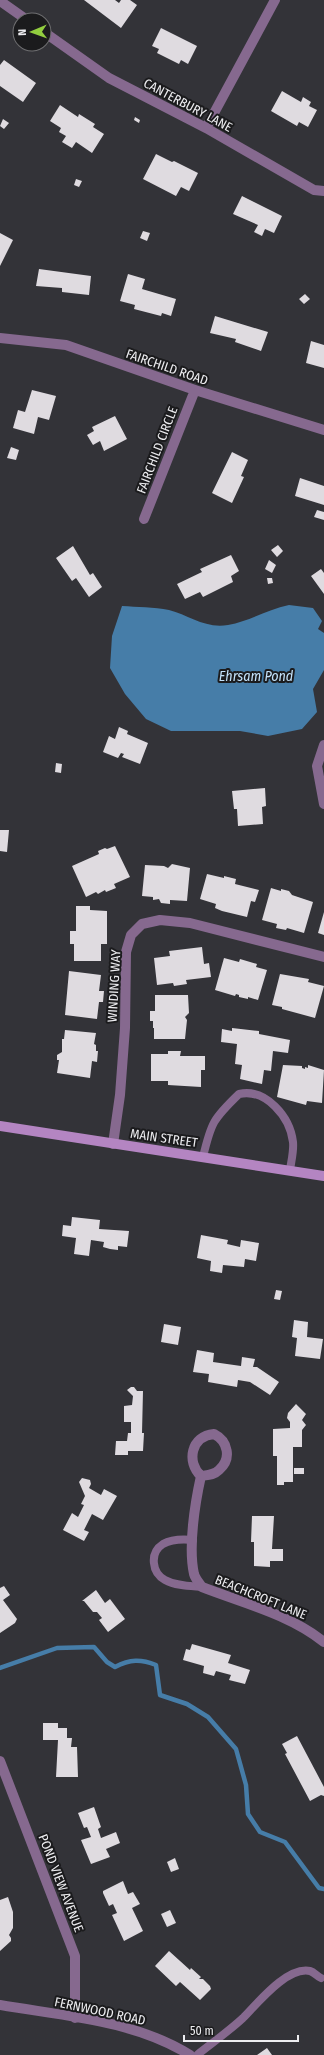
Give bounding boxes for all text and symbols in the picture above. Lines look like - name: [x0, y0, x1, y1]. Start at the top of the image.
- north arrow: [12, 12, 52, 52]
- text: N: [16, 29, 29, 36]
- street label: CANTERBURY LANE: [141, 75, 235, 135]
- street label: FAIRCHILD ROAD: [124, 346, 210, 388]
- street label: FAIRCHILD CIRCLE: [134, 404, 180, 496]
- water label: Ehrsam Pond: [219, 668, 294, 685]
- street label: WINDING WAY: [105, 949, 123, 1023]
- street label: MAIN STREET: [129, 1126, 199, 1150]
- street label: BEACHCROFT LANE: [213, 1572, 309, 1622]
- street label: POND VIEW AVENUE: [35, 1832, 87, 1934]
- street label: FERNWOOD ROAD: [53, 1994, 147, 2028]
- scale bar: [184, 2017, 298, 2043]
- text: 50 m: [190, 2024, 214, 2038]

